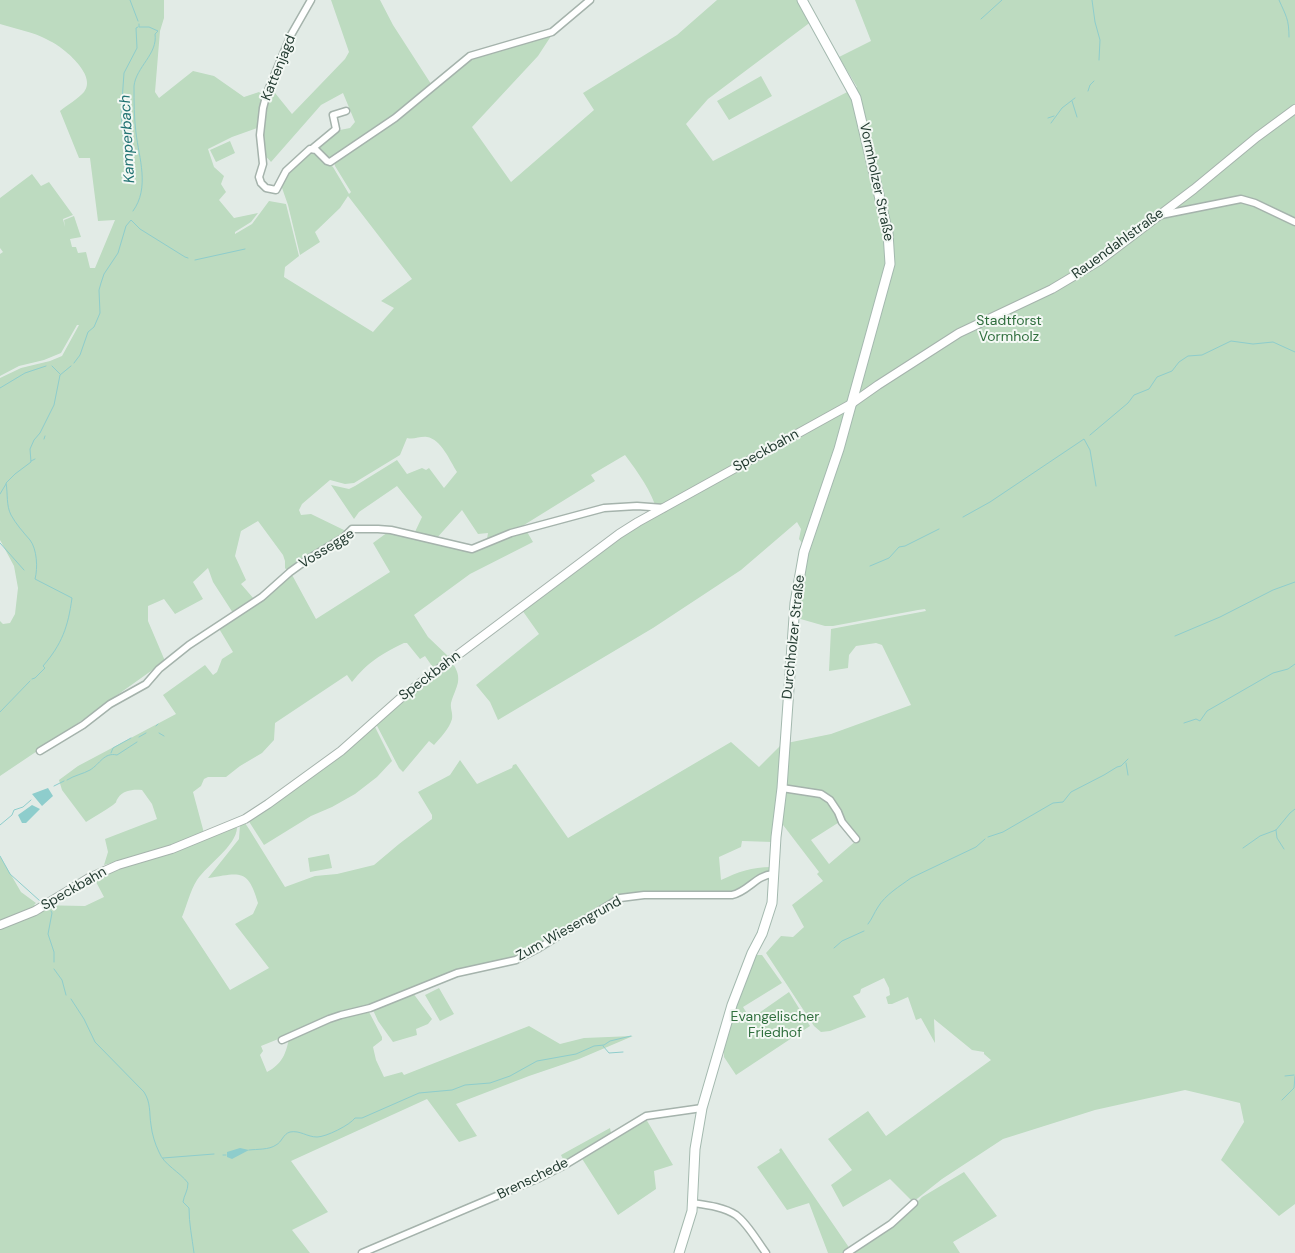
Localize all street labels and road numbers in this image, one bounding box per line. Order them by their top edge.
street label: Kattenjagd [258,33,300,103]
street label: Vormholzer Straße [855,121,897,243]
street label: Rauendahlstraße [1069,205,1167,283]
street label: Speckbahn [730,426,802,476]
street label: Vossegge [296,525,358,573]
street label: Durchholzer Straße [779,574,809,700]
street label: Speckbahn [396,648,464,704]
street label: Speckbahn [38,864,110,914]
street label: Zum Wiesengrund [514,893,624,965]
street label: Brenschede [495,1155,571,1203]

